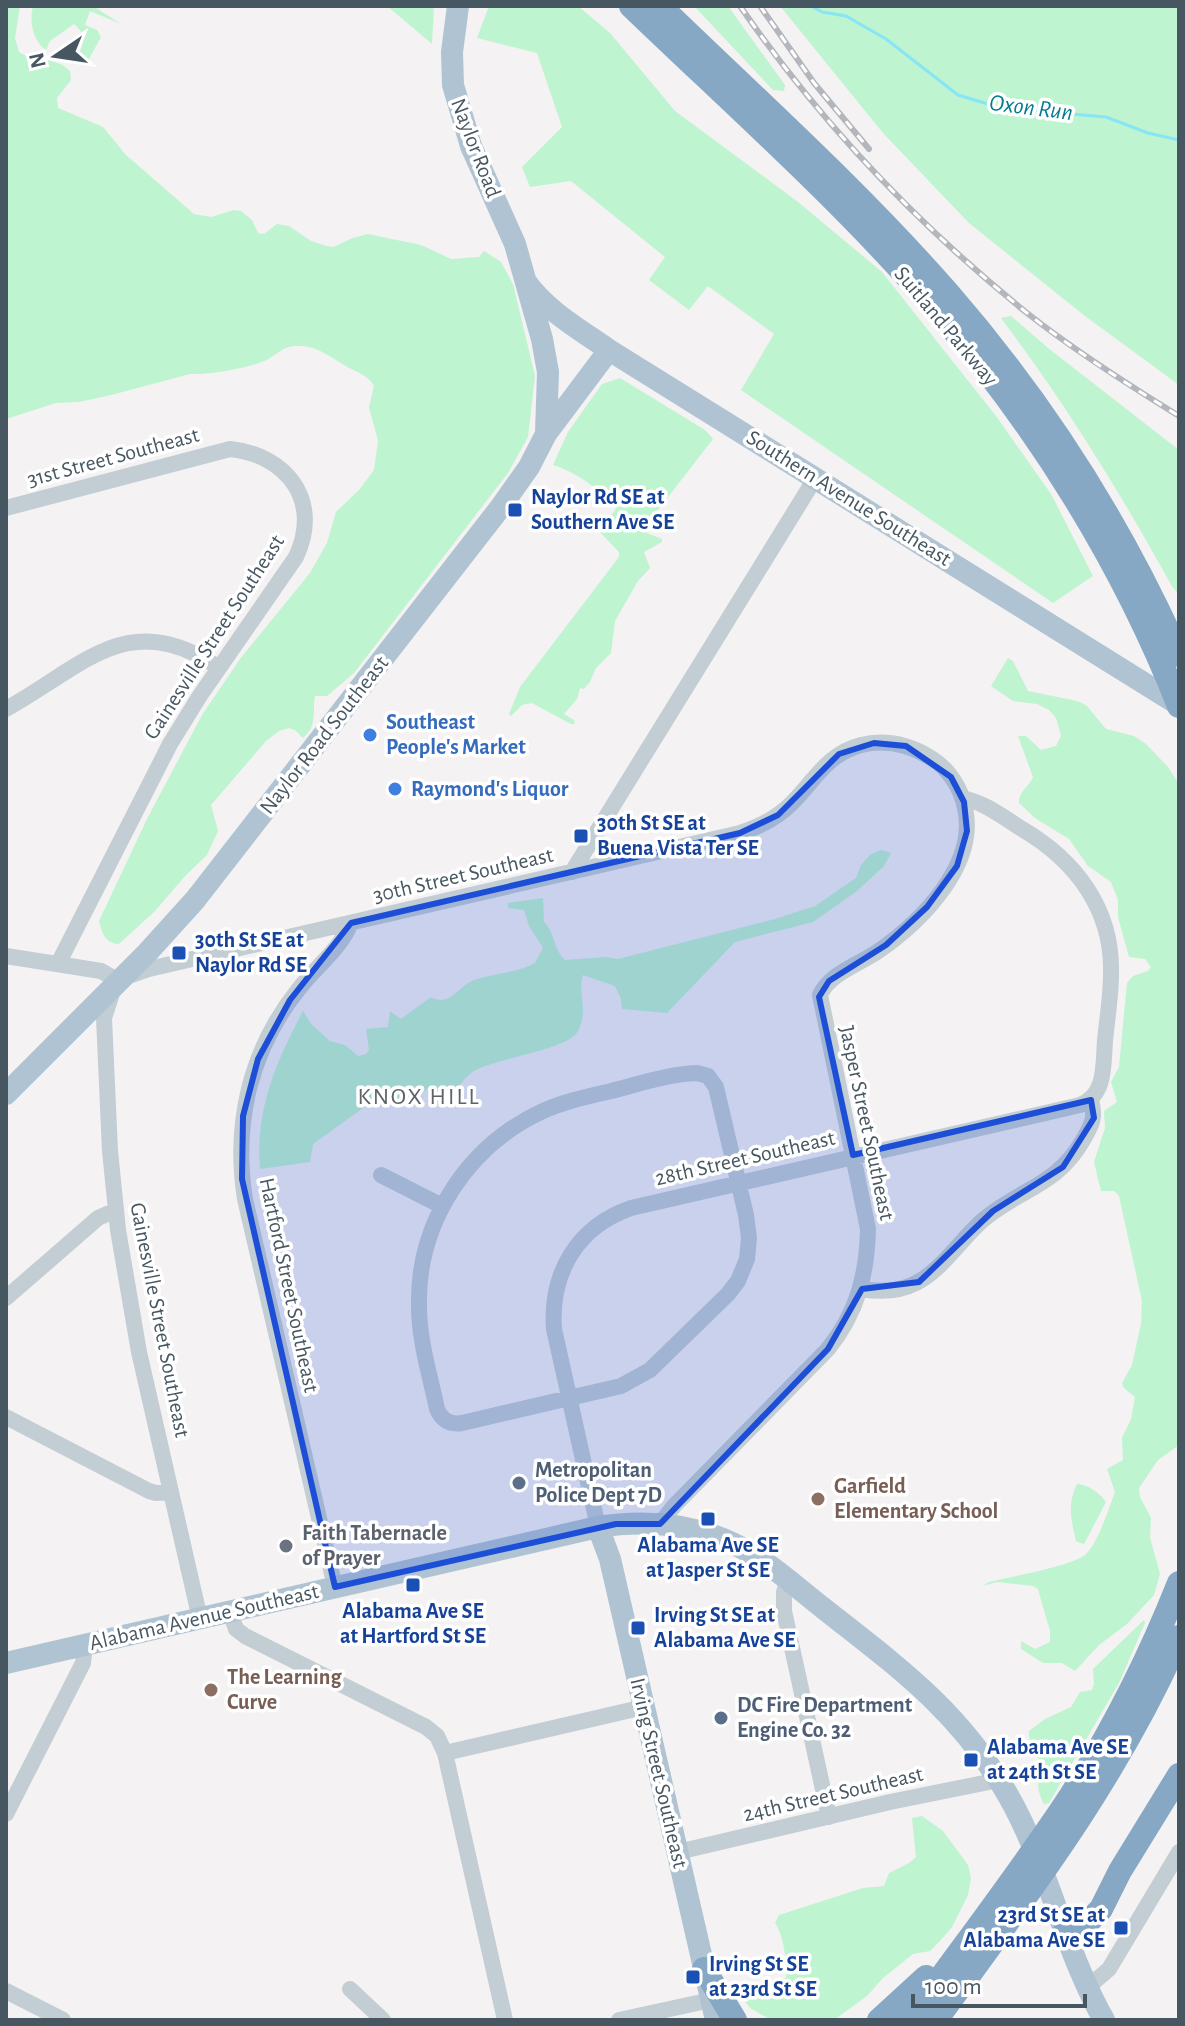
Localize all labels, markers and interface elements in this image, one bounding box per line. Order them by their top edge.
north arrow [16,16,96,96]
text: N [25,50,50,70]
water label: Oxon Run [988,91,1074,125]
street label: Naylor Road [447,95,505,201]
street label: Suitland Parkway [890,262,1002,390]
street label: 31st Street Southeast [25,424,201,490]
street label: Southern Avenue Southeast [743,426,955,570]
place label: Naylor Rd SE at Southern Ave SE [531,486,674,533]
marker: Naylor Rd SE at Southern Ave SE [506,501,524,519]
street label: Gainesville Street Southeast [140,531,288,743]
street label: Naylor Road Southeast [256,652,392,818]
place label: Southeast People's Market [386,711,526,758]
marker: Southeast People's Market [361,726,379,744]
place label: Raymond's Liquor [411,778,569,801]
marker: Raymond's Liquor [386,780,404,798]
place label: 30th St SE at Buena Vista Ter SE [597,812,759,859]
marker: 30th St SE at Buena Vista Ter SE [572,827,590,845]
street label: 30th Street Southeast [371,844,555,906]
place label: 30th St SE at Naylor Rd SE [195,929,307,977]
marker: 30th St SE at Naylor Rd SE [170,944,188,962]
street label: Jasper Street Southeast [836,1024,898,1222]
district label: KNOX HILL [358,1085,480,1109]
street label: 28th Street Southeast [653,1127,837,1189]
street label: Hartford Street Southeast [255,1176,323,1394]
street label: Gainesville Street Southeast [126,1201,194,1439]
place label: Metropolitan Police Dept 7D [535,1459,662,1506]
marker: Metropolitan Police Dept 7D [510,1474,528,1492]
place label: Garfield Elementary School [834,1475,998,1523]
marker: Garfield Elementary School [809,1490,827,1508]
marker: Alabama Ave SE at Jasper St SE [699,1510,717,1528]
place label: Faith Tabernacle of Prayer [302,1522,447,1570]
place label: Alabama Ave SE at Jasper St SE [637,1534,779,1581]
marker: Faith Tabernacle of Prayer [277,1537,295,1555]
marker: Alabama Ave SE at Hartford St SE [404,1576,422,1594]
street label: Alabama Avenue Southeast [87,1580,321,1654]
place label: Alabama Ave SE at Hartford St SE [340,1600,486,1647]
place label: Irving St SE at Alabama Ave SE [654,1604,795,1651]
marker: Irving St SE at Alabama Ave SE [629,1619,647,1637]
place label: The Learning Curve [227,1666,342,1713]
street label: Irving Street Southeast [626,1676,692,1870]
marker: The Learning Curve [202,1681,220,1699]
place label: DC Fire Department Engine Co. 32 [737,1694,913,1741]
marker: DC Fire Department Engine Co. 32 [712,1709,730,1727]
place label: Alabama Ave SE at 24th St SE [987,1736,1128,1783]
marker: Alabama Ave SE at 24th St SE [962,1751,980,1769]
street label: 24th Street Southeast [741,1763,925,1825]
place label: 23rd St SE at Alabama Ave SE [964,1904,1106,1951]
marker: 23rd St SE at Alabama Ave SE [1112,1919,1130,1937]
place label: Irving St SE at 23rd St SE [709,1953,817,2000]
scale bar [913,1958,1085,2008]
marker: Irving St SE at 23rd St SE [684,1968,702,1986]
text: 100 m [925,1975,982,1999]

